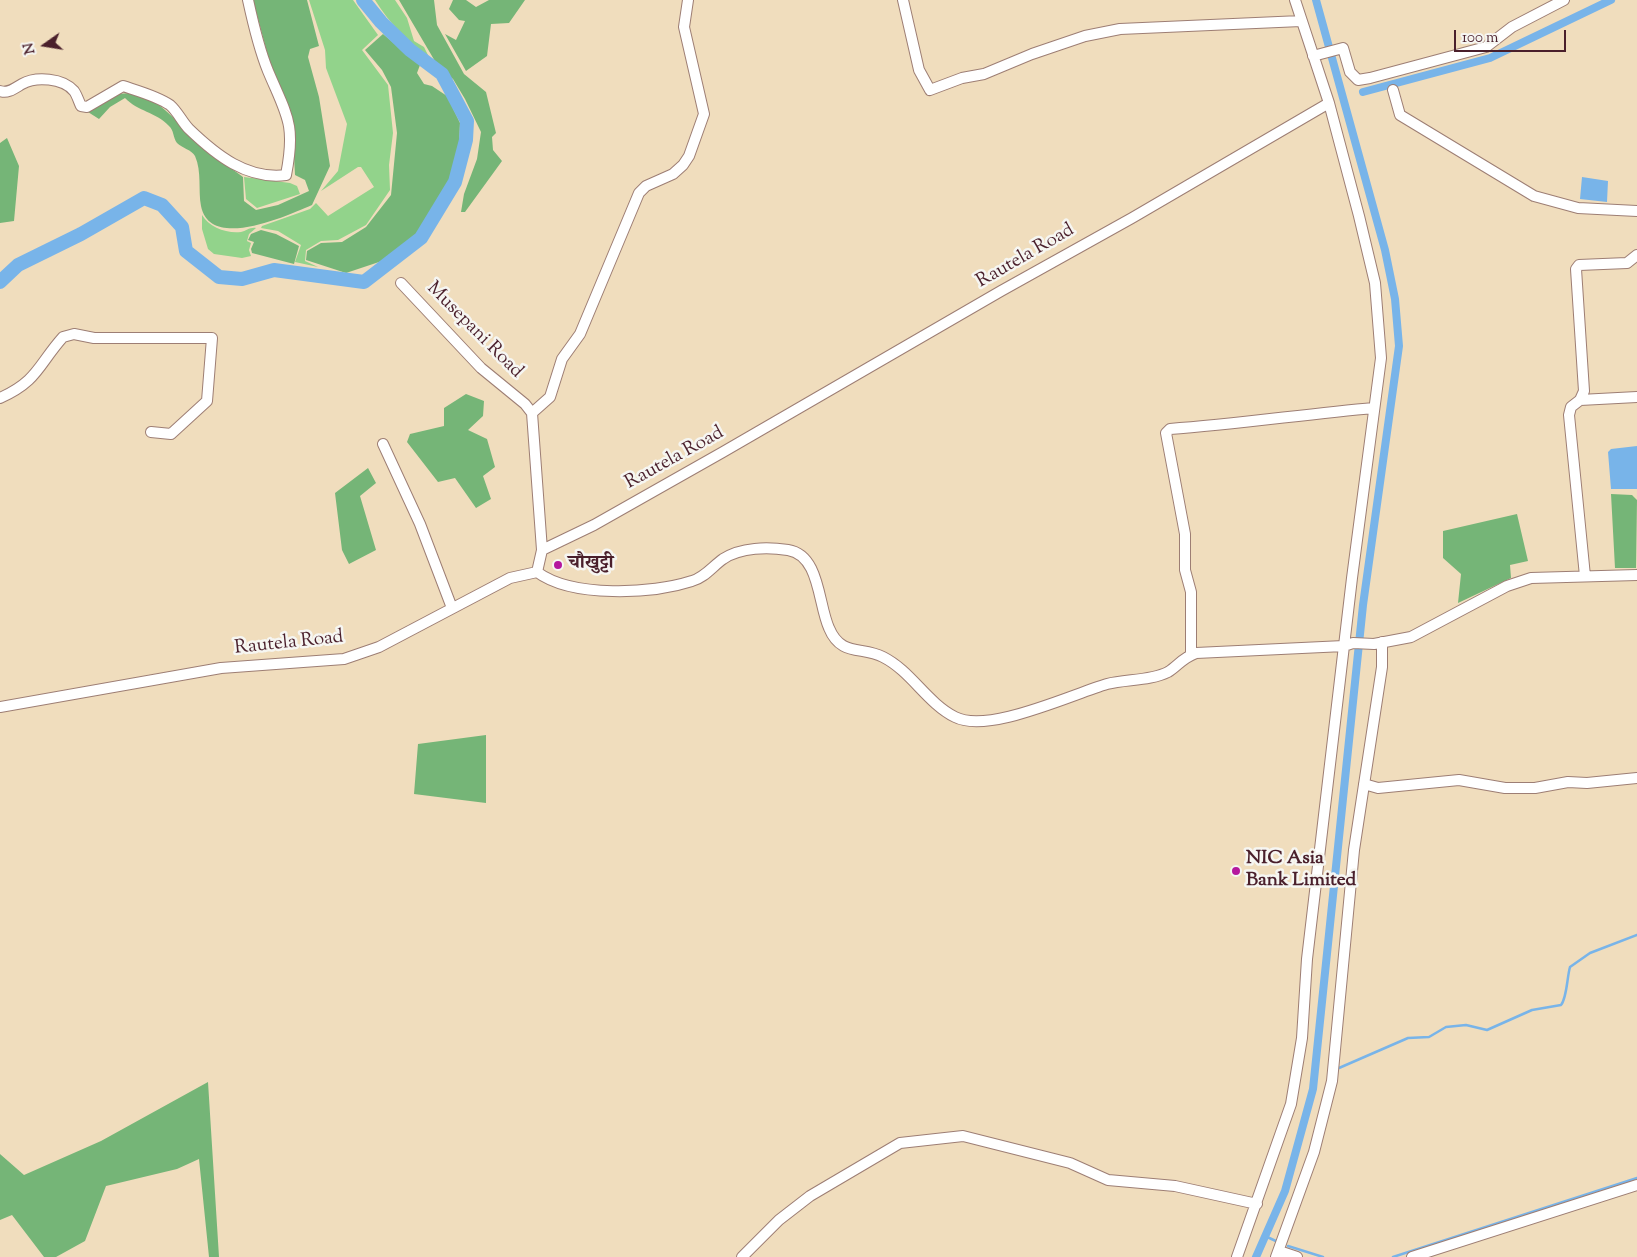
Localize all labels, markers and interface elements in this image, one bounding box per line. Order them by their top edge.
north arrow [20,20,70,70]
scale bar [1457,20,1570,52]
text: 100 m [1462,28,1498,49]
text: N [19,41,41,56]
street label: Rautela Road [973,220,1079,294]
street label: Musepani Road [421,278,527,384]
street label: Rautela Road [622,423,728,495]
place label: चौखुट्टी [568,554,614,576]
marker: चौखुट्टी [552,559,564,571]
street label: Rautela Road [234,627,344,661]
place label: NIC Asia Bank Limited [1246,849,1356,893]
marker: NIC Asia Bank Limited [1230,865,1242,877]

